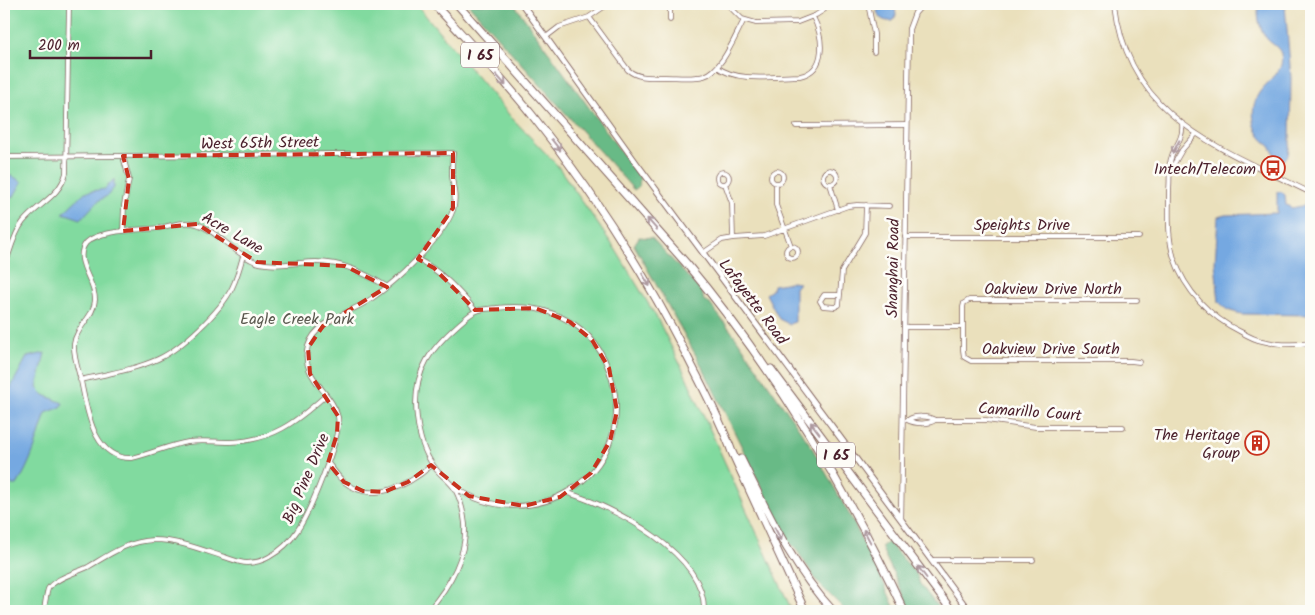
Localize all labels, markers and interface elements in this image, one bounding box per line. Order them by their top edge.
scale bar [30,28,151,60]
text: 200 m [38,34,80,58]
road number: I 65 [461,42,499,68]
one-way arrow [496,73,507,86]
street label: West 65th Street [201,130,320,157]
one-way arrow [550,138,561,151]
one-way arrow [1171,140,1181,155]
bus stop icon: Intech/Telecom [1260,155,1286,181]
place label: Intech/Telecom [1154,157,1256,182]
street label: Acre Lane [197,206,268,261]
street label: Speights Drive [974,213,1070,238]
one-way arrow [646,217,658,230]
street label: Shanghai Road [880,217,907,318]
street label: Lafayette Road [712,253,794,351]
one-way arrow [642,273,652,287]
street label: Oakview Drive North [984,277,1122,302]
park label: Eagle Creek Park [240,307,355,332]
street label: Oakview Drive South [982,337,1120,362]
street label: Camarillo Court [977,396,1083,429]
one-way arrow [810,422,821,435]
place label: The Heritage Group [1154,423,1240,466]
street label: Big Pine Drive [276,429,337,528]
building icon: The Heritage Group [1244,430,1270,456]
road number: I 65 [817,442,855,468]
one-way arrow [773,526,783,541]
one-way arrow [862,529,871,544]
one-way arrow [917,566,928,579]

